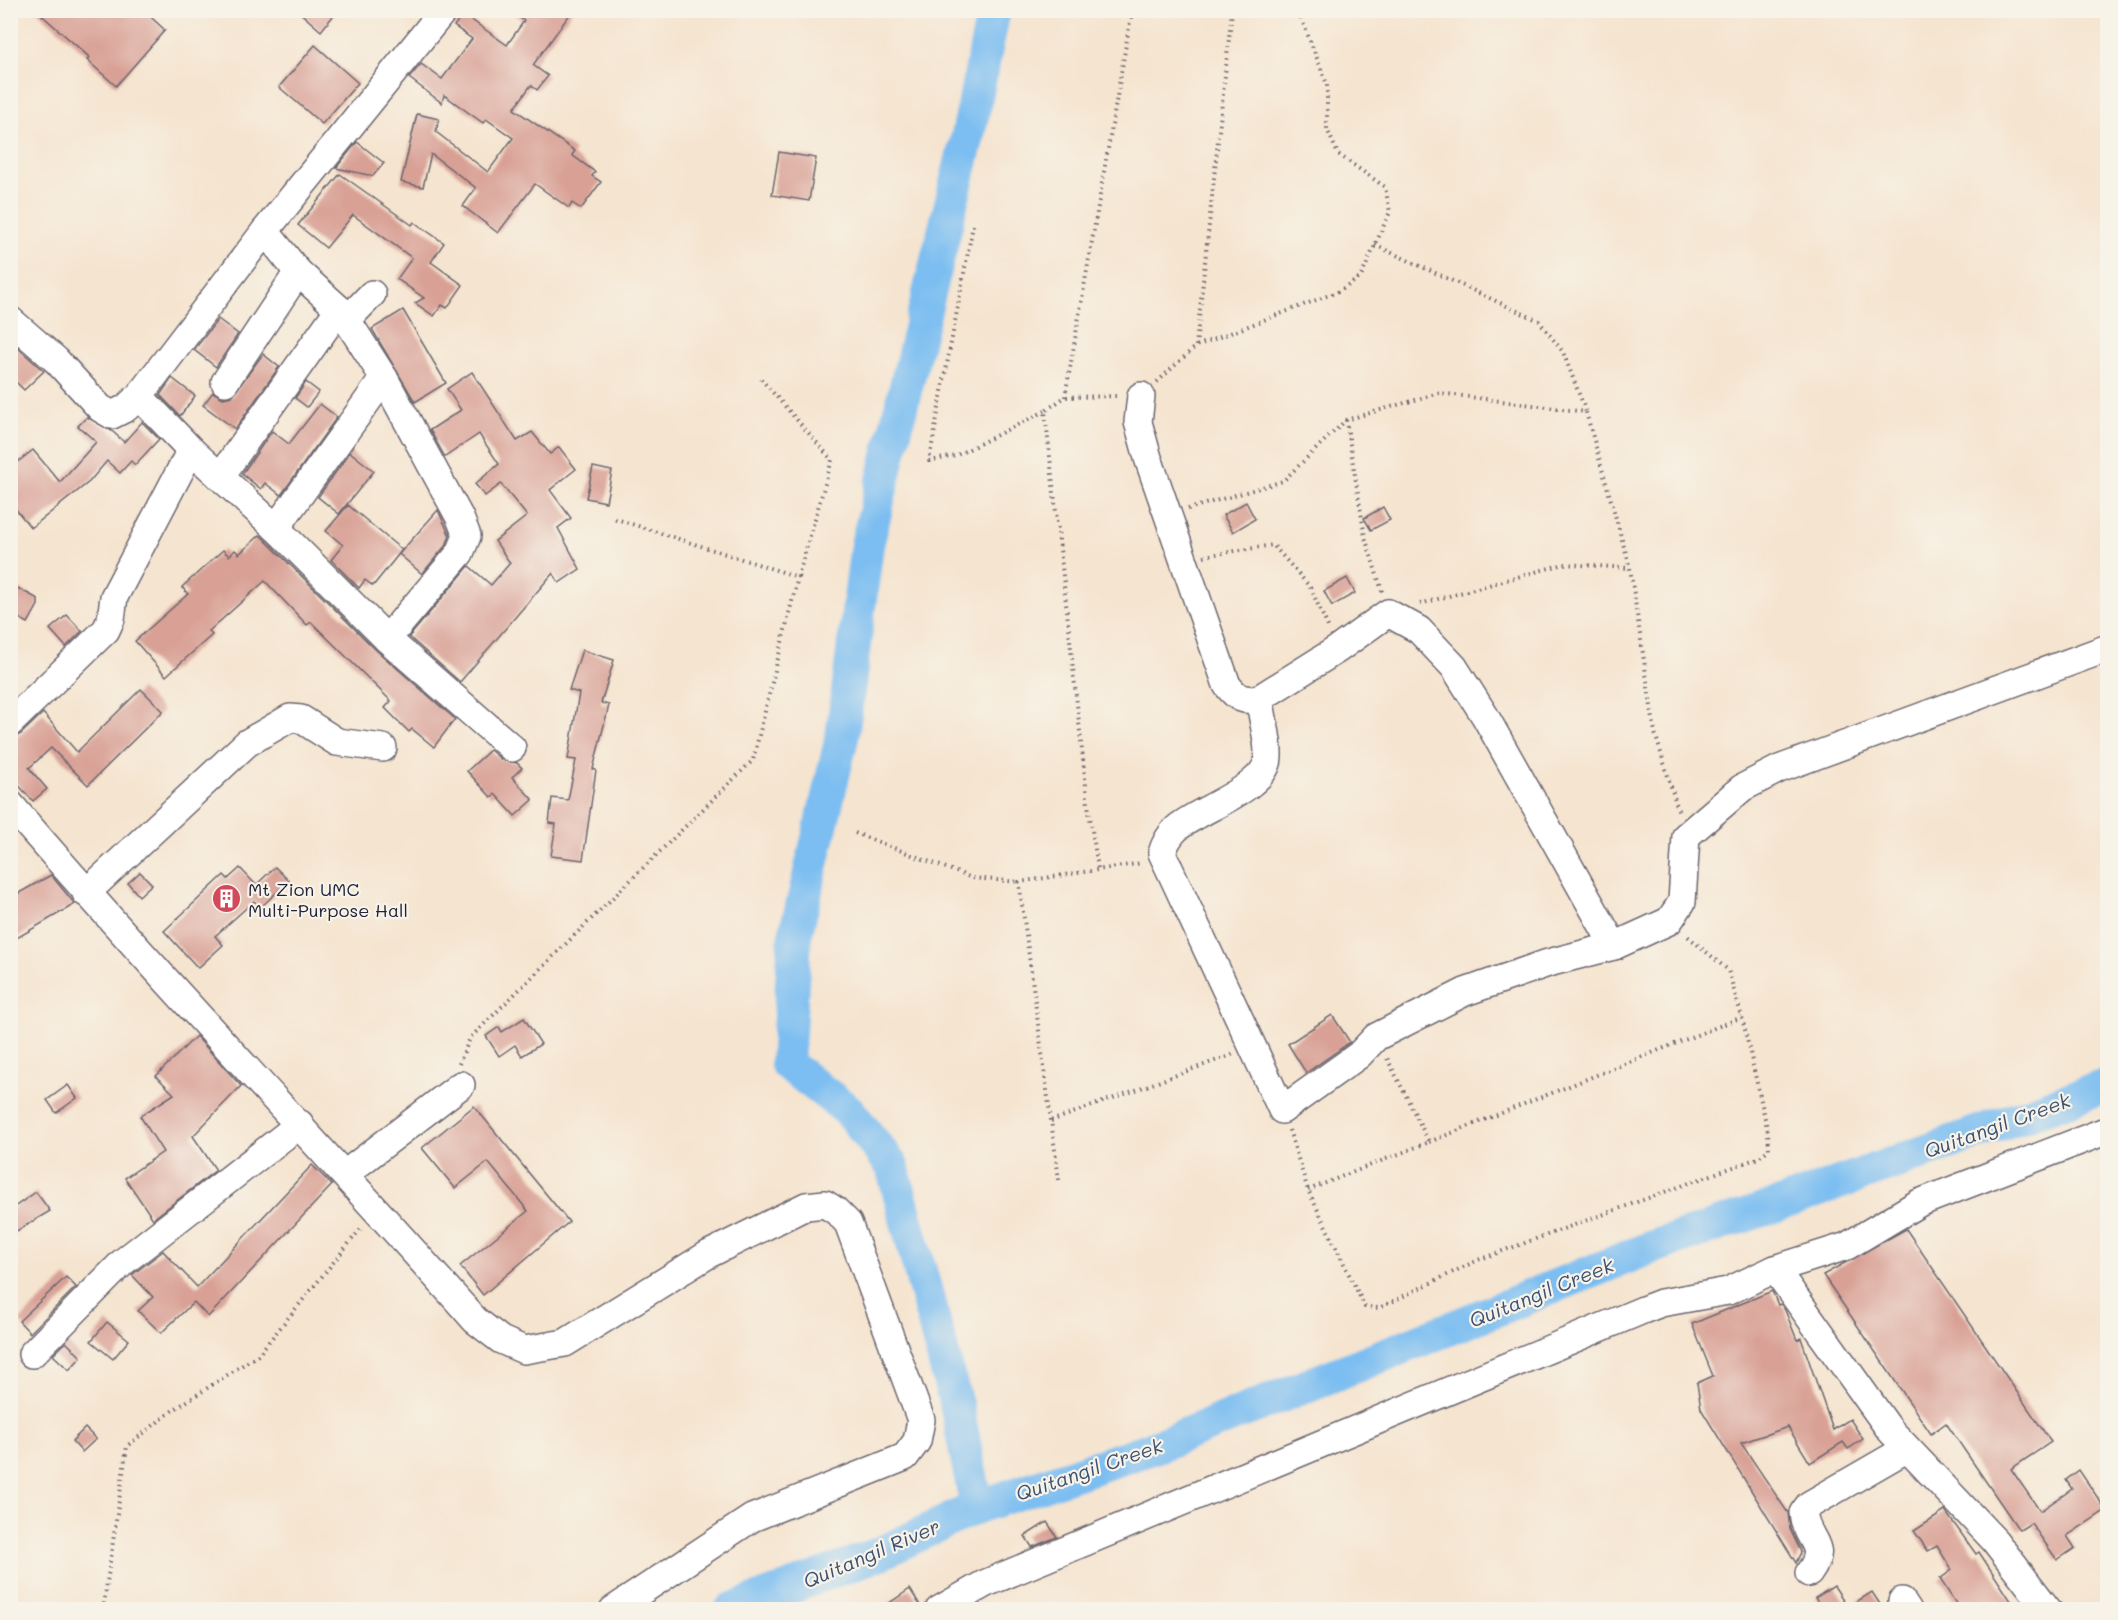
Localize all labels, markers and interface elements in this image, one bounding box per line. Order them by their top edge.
place label: Mt Zion UMC Multi-Purpose Hall [248,877,408,922]
building icon: Mt Zion UMC Multi-Purpose Hall [211,883,243,915]
water label: Quitangil Creek [1920,1086,2074,1164]
water label: Quitangil Creek [1465,1251,1618,1333]
water label: Quitangil Creek [1012,1432,1166,1506]
water label: Quitangil River [799,1512,943,1594]

